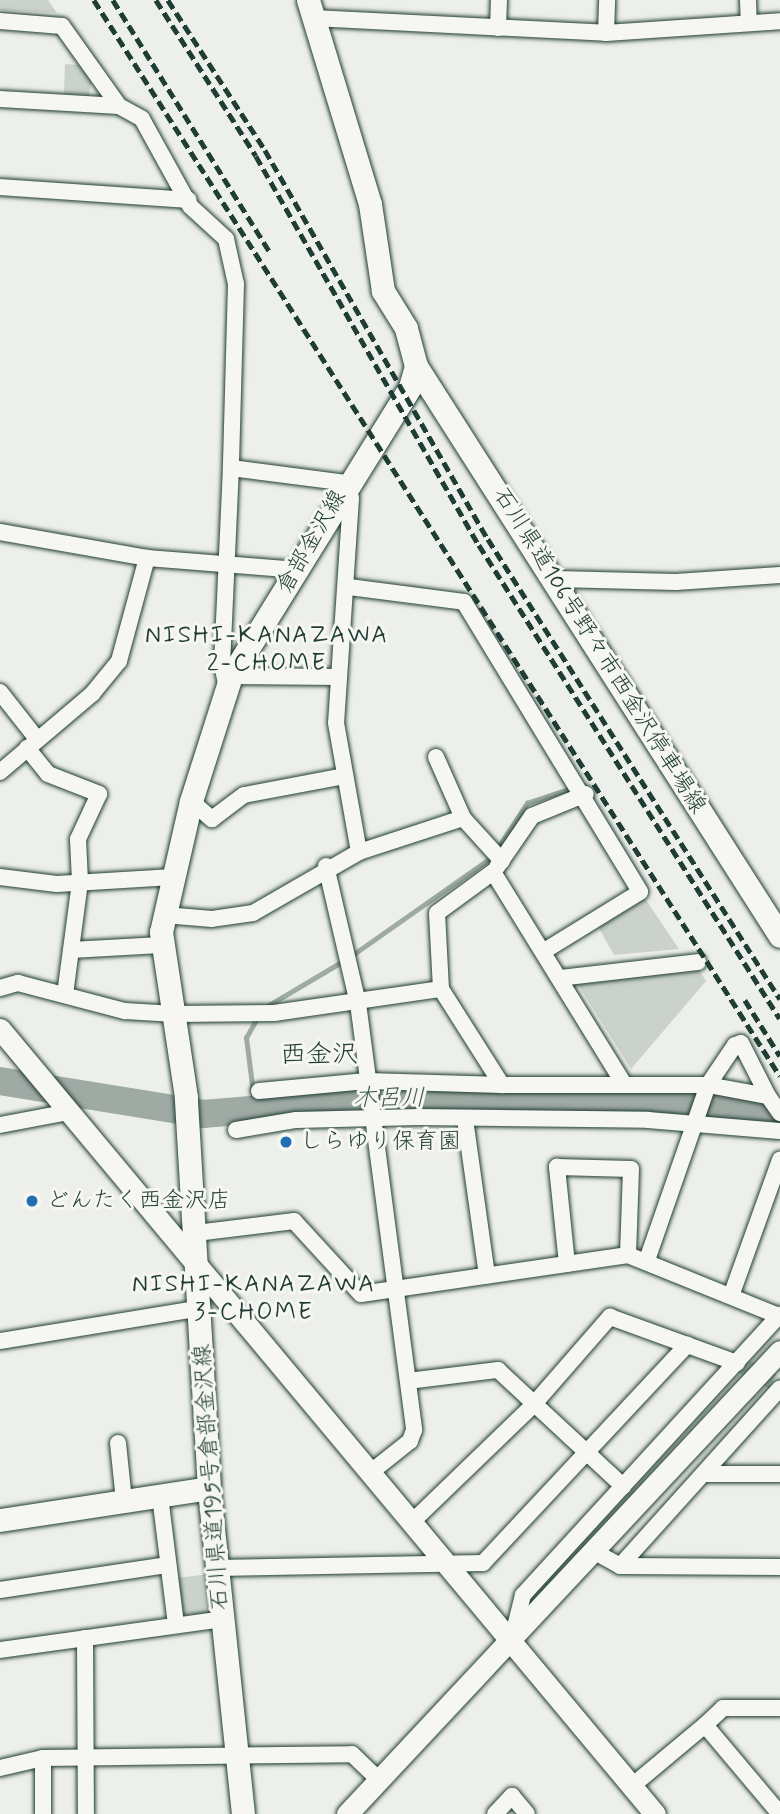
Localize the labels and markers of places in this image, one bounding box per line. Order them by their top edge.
place label: しらゆり保育園 [300,1128,461,1156]
marker: しらゆり保育園 [278,1134,294,1150]
place label: どんたく西金沢店 [46,1187,230,1215]
marker: どんたく西金沢店 [24,1193,40,1209]

